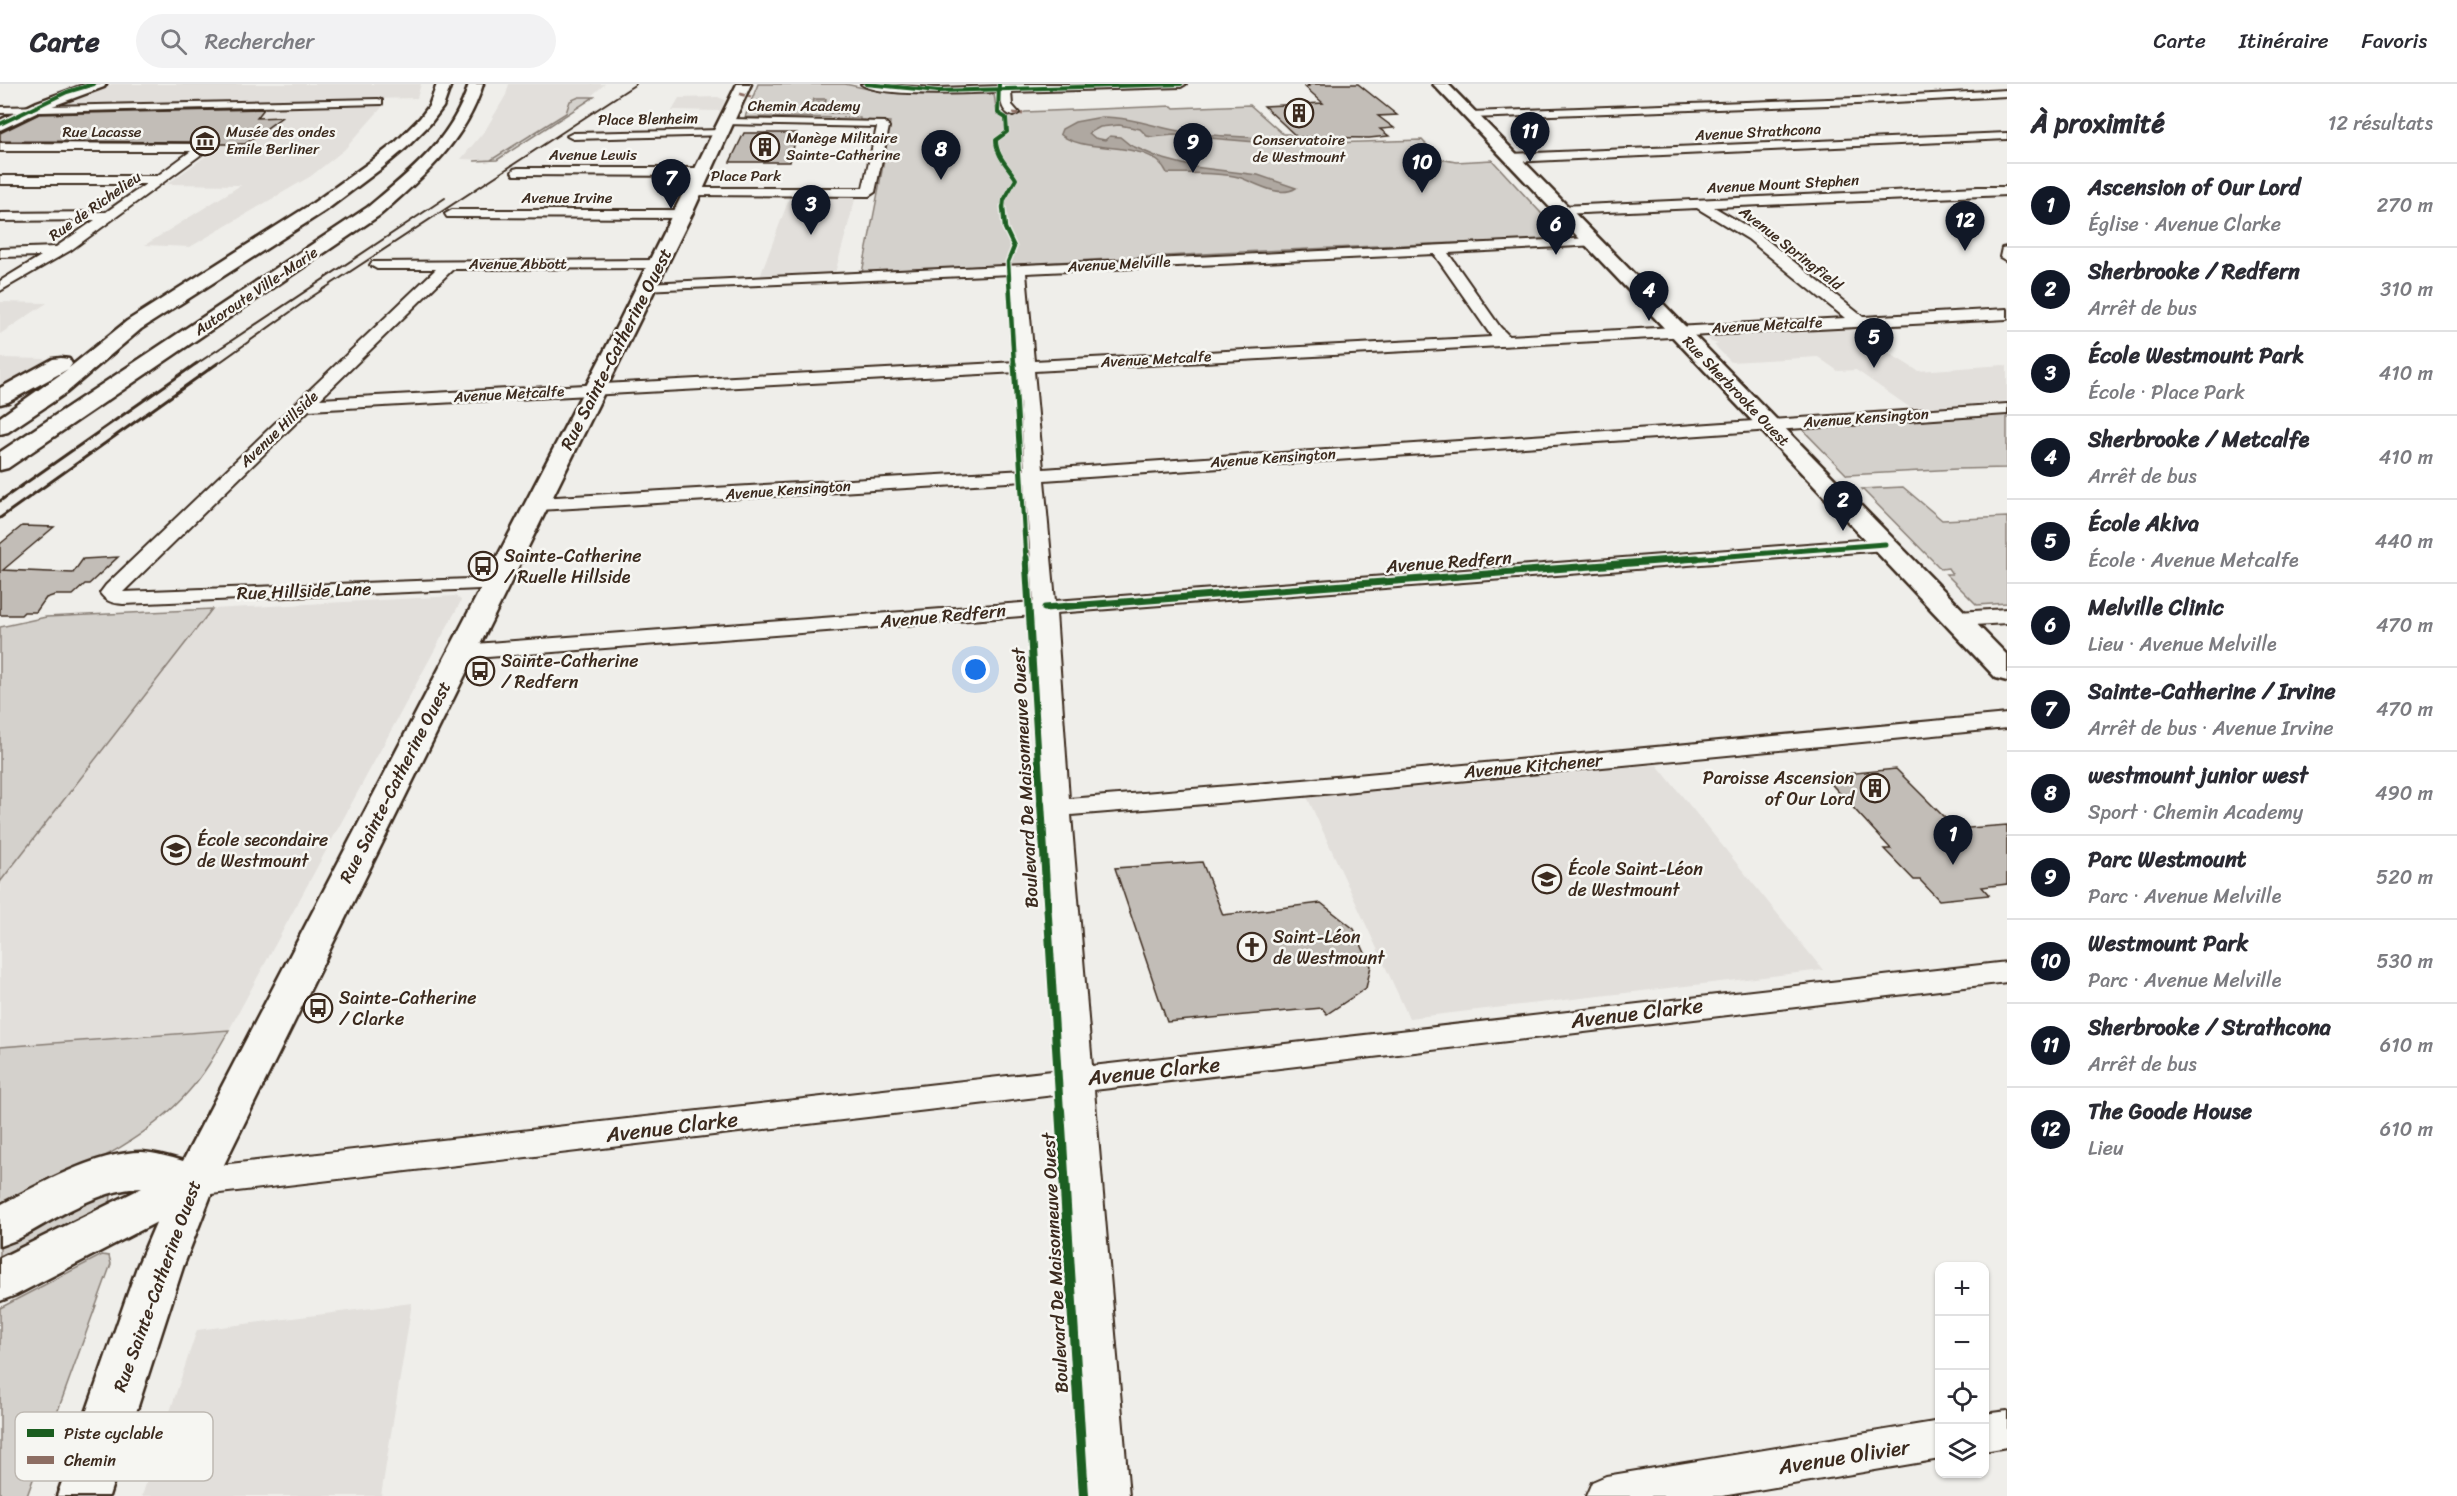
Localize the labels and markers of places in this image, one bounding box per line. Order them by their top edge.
building icon: Conservatoire de Westmount [1283,97,1315,129]
pin: 11 [1510,112,1550,162]
place label: Musée des ondes Emile Berliner [226,119,336,162]
pin: 9 [1174,124,1212,173]
museum icon: Musée des ondes Emile Berliner [189,125,221,157]
place label: Manège Militaire Sainte-Catherine [786,125,901,168]
place label: Conservatoire de Westmount [1253,127,1346,170]
pin: 8 [922,130,960,180]
building icon: Manège Militaire Sainte-Catherine [749,131,781,163]
pin: 10 [1402,144,1442,193]
pin: 7 [652,160,690,209]
pin: 3 [792,186,830,235]
pin: 12 [1946,202,1984,251]
pin: 6 [1536,206,1576,255]
pin: 4 [1630,272,1668,321]
pin: 5 [1854,318,1894,368]
pin: 2 [1824,482,1862,531]
place label: Sainte-Catherine / Ruelle Hillside [504,540,641,593]
bus stop icon: Sainte-Catherine / Ruelle Hillside [467,550,499,582]
place label: Sainte-Catherine / Redfern [501,645,638,698]
bus stop icon: Sainte-Catherine / Redfern [464,655,496,687]
place label: Paroisse Ascension of Our Lord [1703,762,1856,815]
building icon: Paroisse Ascension of Our Lord [1859,772,1891,804]
pin: 1 [1934,816,1972,865]
place label: École secondaire de Westmount [197,824,328,877]
school or university icon: École secondaire de Westmount [160,834,192,866]
place label: École Saint-Léon de Westmount [1568,853,1703,906]
school or university icon: École Saint-Léon de Westmount [1531,863,1563,895]
place label: Saint-Léon de Westmount [1273,921,1385,974]
church icon: Saint-Léon de Westmount [1236,931,1268,963]
place label: Sainte-Catherine / Clarke [339,982,476,1035]
bus stop icon: Sainte-Catherine / Clarke [302,992,334,1024]

